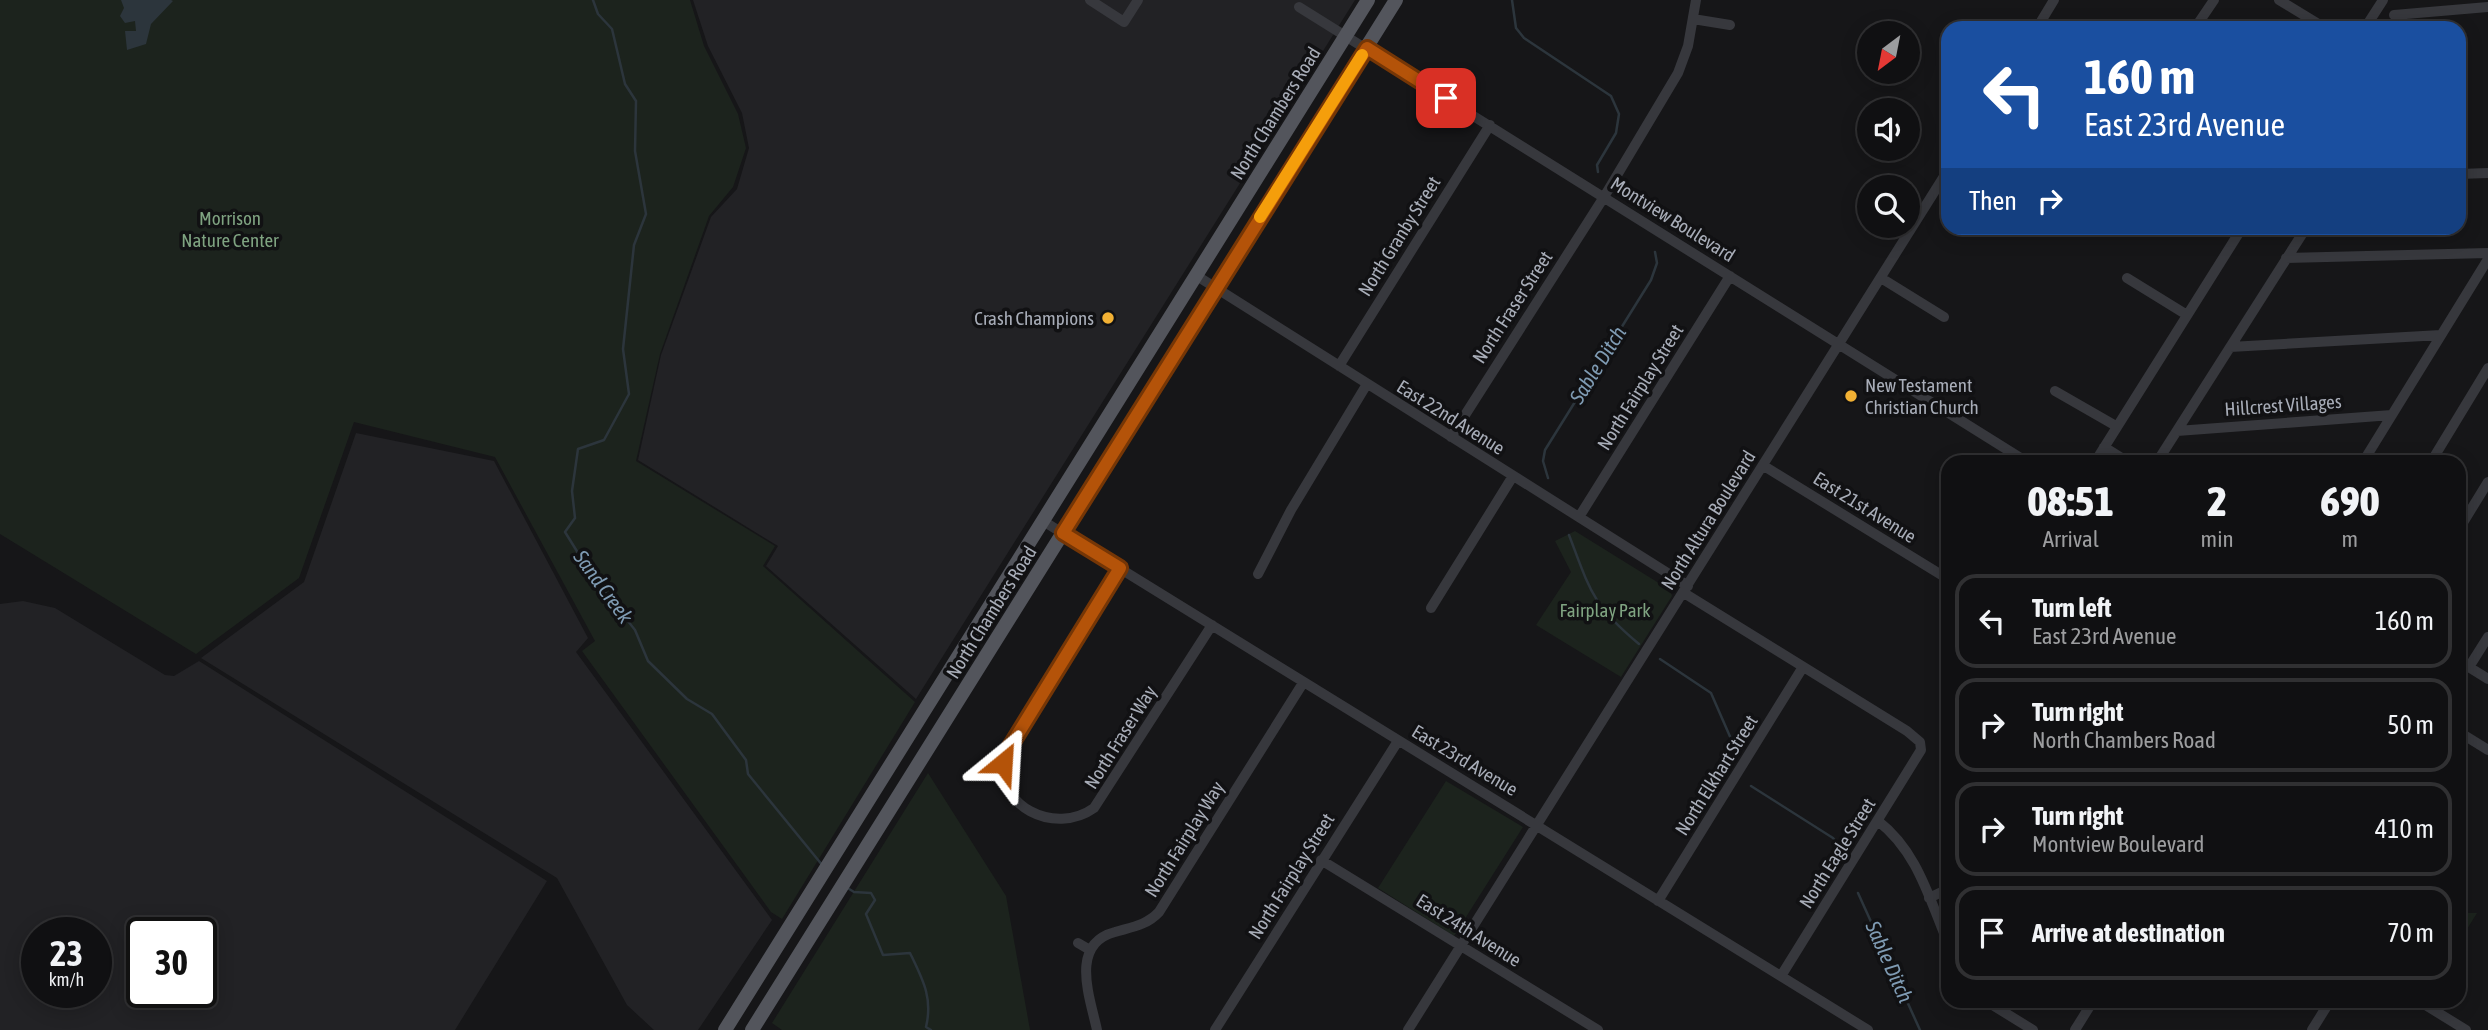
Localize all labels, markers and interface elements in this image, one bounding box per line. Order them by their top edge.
north arrow [1857,21,1920,84]
map controls [1857,21,1920,238]
street label: North Chambers Road [1225,43,1325,183]
text: 160 m [2084,48,2195,104]
icon: left [1969,49,2060,140]
pin [1416,68,1476,128]
icon: arrive [1427,79,1465,117]
button: sound [1857,98,1920,161]
text: East 23rd Avenue [2084,106,2285,143]
street label: North Granby Street [1353,172,1445,300]
street label: Montview Boulevard [1607,172,1739,266]
button: search [1857,175,1920,238]
icon: right [2031,182,2069,220]
text: Then [1969,186,2017,216]
park label: Morrison Nature Center [181,207,279,251]
street label: North Fraser Street [1468,247,1556,367]
place label: Crash Champions [974,307,1094,329]
marker: Crash Champions [1100,310,1116,326]
street label: North Fairplay Street [1593,320,1687,454]
water label: Sable Ditch [1564,321,1630,408]
place label: New Testament Christian Church [1865,374,1979,418]
street label: East 22nd Avenue [1393,375,1509,459]
marker: New Testament Christian Church [1843,388,1859,404]
street label: Hillcrest Villages [2224,390,2342,420]
street label: North Altura Boulevard [1656,446,1760,594]
street label: East 21st Avenue [1810,467,1920,547]
text: 08:51 [2028,477,2114,525]
text: 2 [2207,477,2227,525]
text: 690 [2320,477,2379,525]
text: Arrival [2043,526,2099,552]
text: min [2201,526,2234,552]
text: m [2342,526,2358,552]
street label: North Chambers Road [941,542,1041,682]
water label: Sand Creek [569,544,639,628]
text: Turn left [2032,593,2112,623]
park label: Fairplay Park [1559,599,1651,621]
icon: left [1973,602,2011,640]
text: 160 m [2375,606,2434,636]
text: East 23rd Avenue [2032,623,2177,649]
street label: North Fraser Way [1080,681,1161,793]
text: Turn right [2032,697,2123,727]
icon: right [1973,706,2011,744]
text: 50 m [2387,710,2434,740]
street label: North Elkhart Street [1670,711,1762,839]
street label: East 23rd Avenue [1408,720,1522,800]
position arrow [966,726,1040,800]
text: North Chambers Road [2032,727,2216,753]
street label: North Fairplay Way [1140,777,1228,901]
street label: North Eagle Street [1794,794,1880,912]
text: Turn right [2032,801,2123,831]
street label: North Fairplay Street [1244,809,1338,943]
icon: right [1973,810,2011,848]
text: 410 m [2375,814,2434,844]
text: Montview Boulevard [2032,831,2204,857]
street label: East 24th Avenue [1413,889,1525,971]
icon: arrive [1973,914,2011,952]
water label: Sable Ditch [1861,916,1918,1006]
speed limit sign: 30 [126,917,217,1008]
text: Arrive at destination [2032,918,2225,948]
text: 70 m [2387,918,2434,948]
text: 23 [50,933,83,973]
text: km/h [49,969,84,990]

